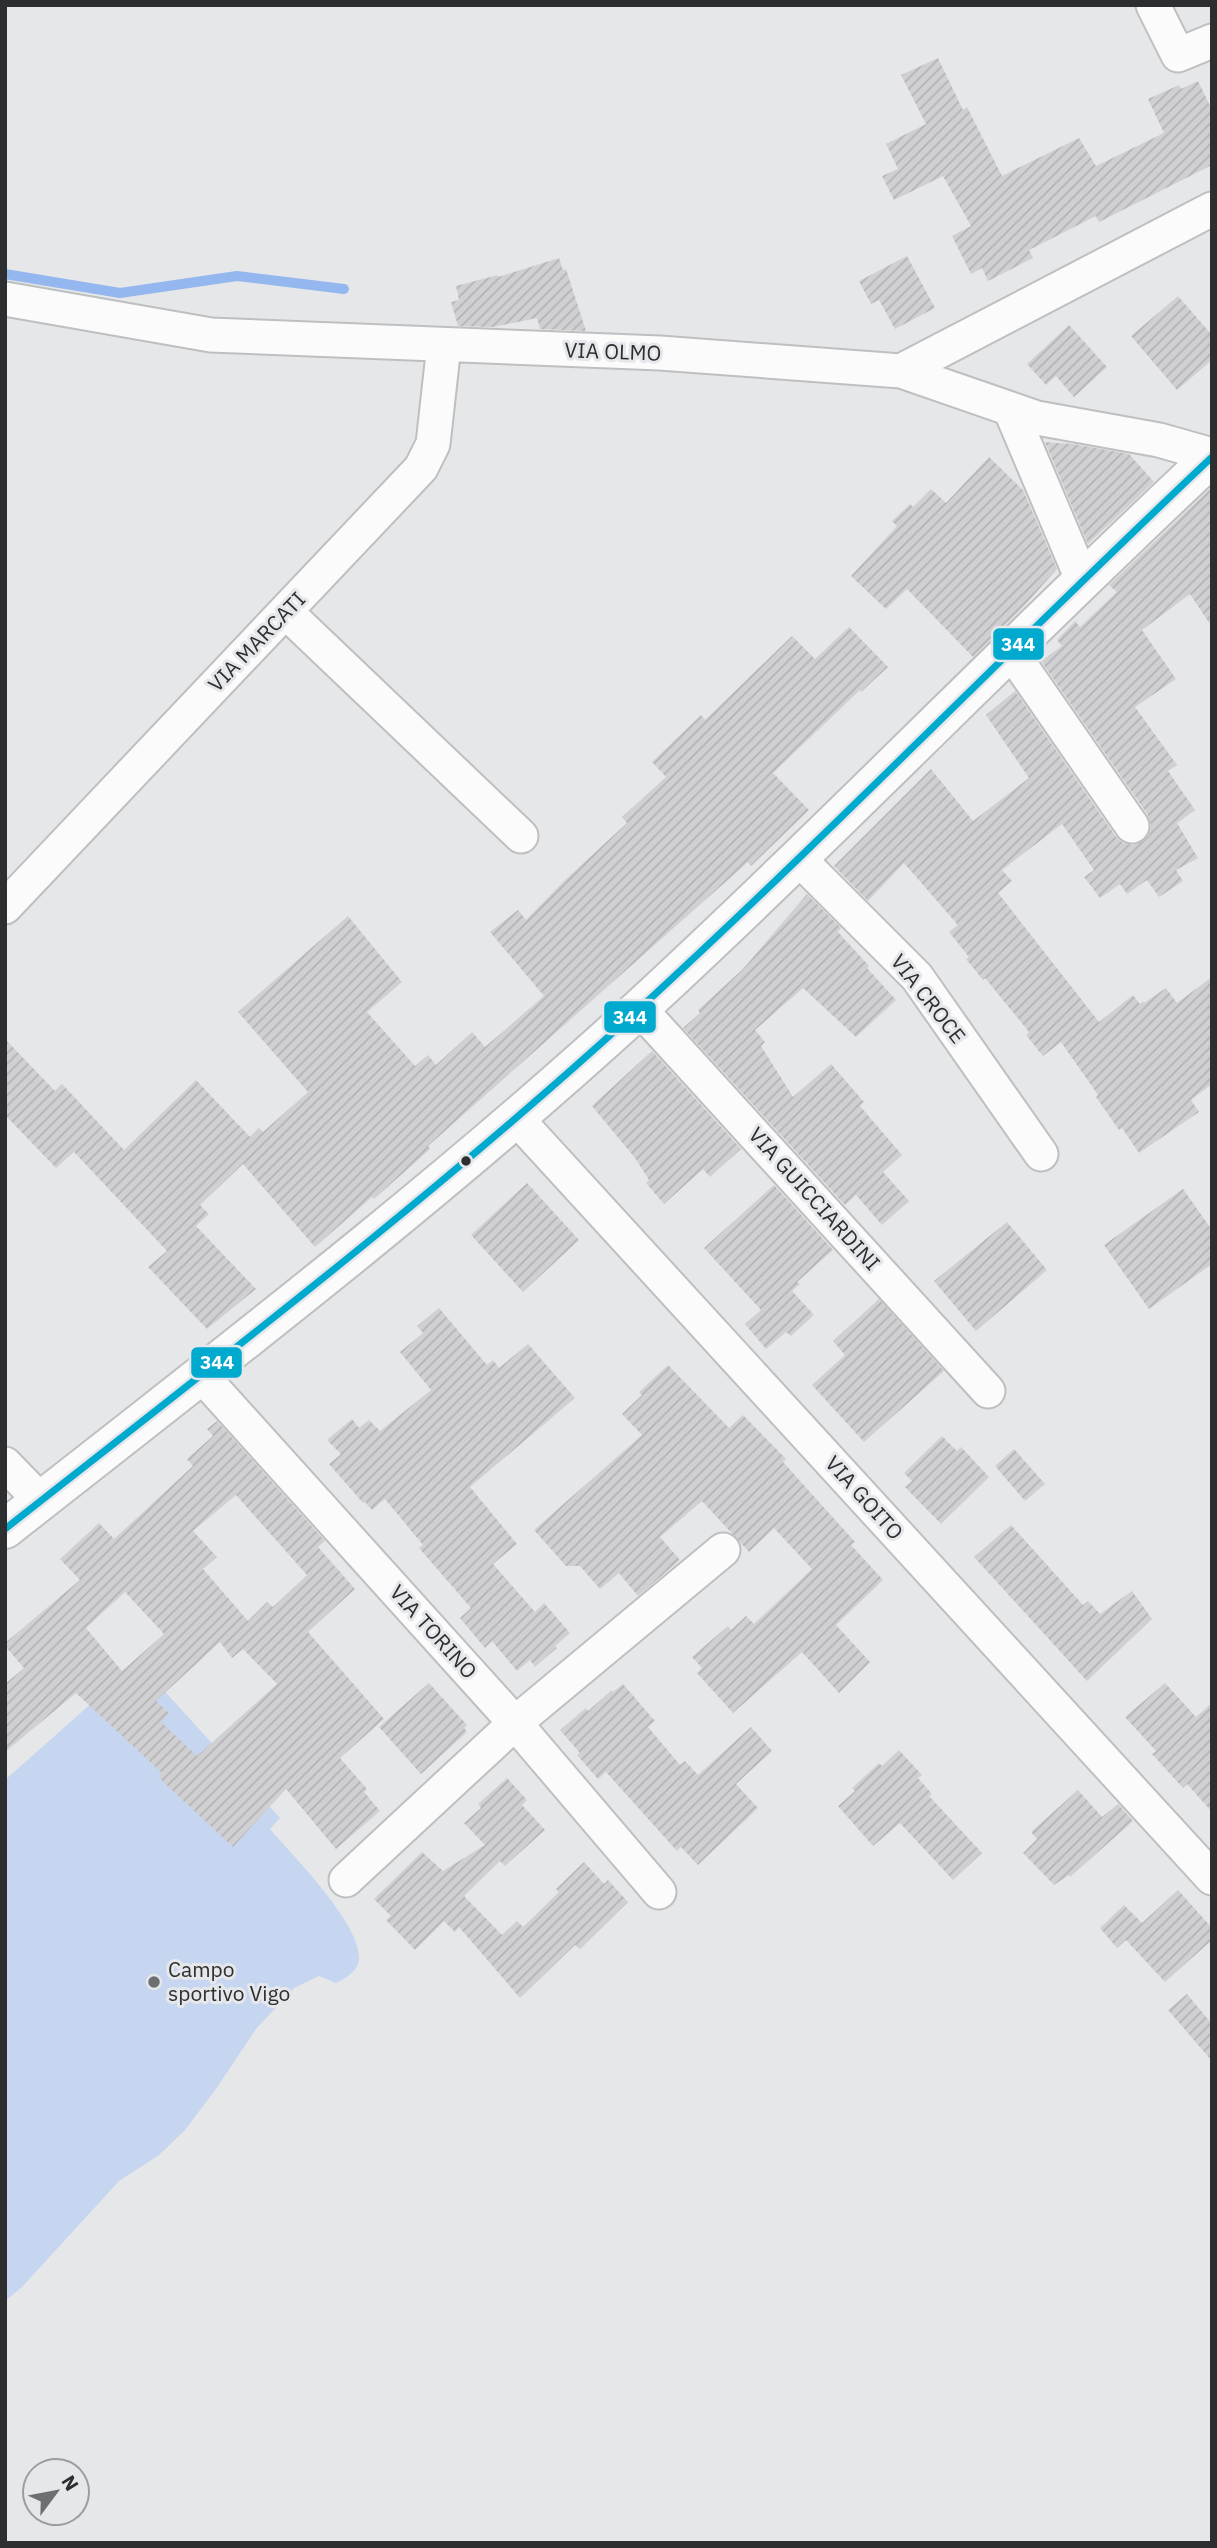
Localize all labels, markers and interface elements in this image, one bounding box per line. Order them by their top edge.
street label: VIA OLMO [564,335,662,367]
street label: VIA MARCATI [201,585,311,697]
line badge: 344 [992,627,1045,661]
text: 344 [1001,632,1035,656]
street label: VIA CROCE [885,948,972,1049]
line badge: 344 [603,1000,657,1034]
text: 344 [613,1005,647,1029]
street label: VIA GUICCIARDINI [743,1121,887,1276]
unlabelled marker [459,1154,473,1168]
line badge: 344 [190,1346,243,1379]
text: 344 [200,1350,234,1374]
street label: VIA GOITO [820,1449,910,1545]
street label: VIA TORINO [384,1578,484,1684]
place label: Campo sportivo Vigo [168,1955,290,2007]
marker: Campo sportivo Vigo [146,1974,162,1990]
north arrow [21,2457,91,2527]
text: N [57,2471,84,2495]

